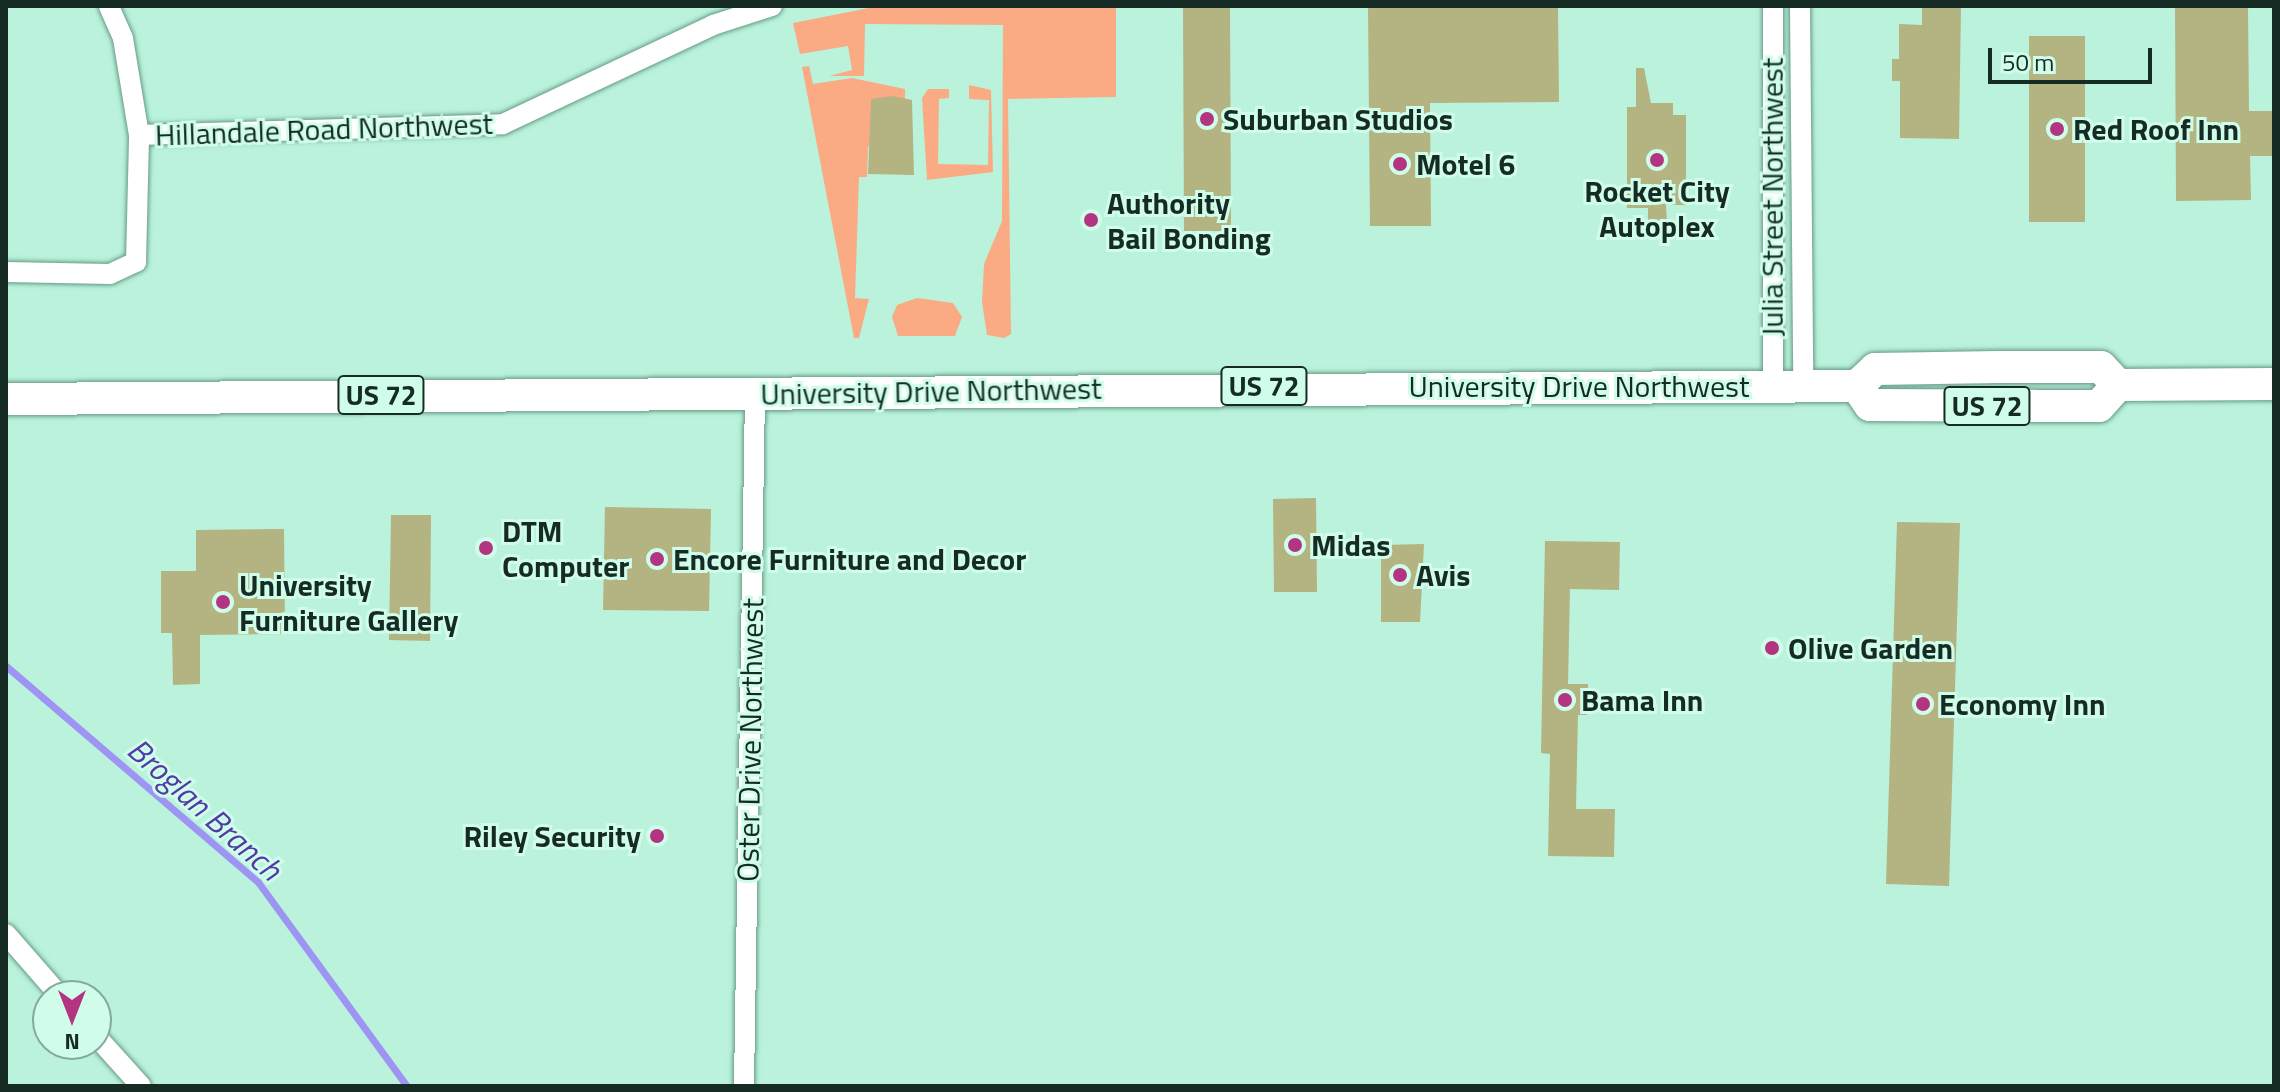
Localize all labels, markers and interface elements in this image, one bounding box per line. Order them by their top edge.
scale bar [1992,32,2156,82]
text: 50 m [2002,44,2054,80]
street label: Julia Street Northwest [1754,58,1790,336]
place label: Suburban Studios [1223,101,1453,137]
street label: Hillandale Road Northwest [154,105,494,153]
marker: Suburban Studios [1198,110,1216,128]
place label: Red Roof Inn [2073,111,2239,147]
marker: Red Roof Inn [2048,120,2066,138]
place label: Motel 6 [1416,146,1515,182]
marker: Rocket City Autoplex [1648,151,1666,169]
marker: Motel 6 [1391,155,1409,173]
place label: Rocket City Autoplex [1584,173,1730,244]
place label: Authority Bail Bonding [1107,185,1271,256]
marker: Authority Bail Bonding [1082,211,1100,229]
road number: US 72 [1220,362,1308,410]
street label: University Drive Northwest [1408,368,1750,404]
street label: University Drive Northwest [760,370,1102,412]
road number: US 72 [337,371,425,419]
road number: US 72 [1943,382,2031,430]
place label: DTM Computer [502,513,629,584]
place label: Midas [1311,527,1390,563]
marker: Midas [1286,536,1304,554]
marker: DTM Computer [477,539,495,557]
place label: Encore Furniture and Decor [673,541,1026,577]
marker: Encore Furniture and Decor [648,550,666,568]
place label: Avis [1416,557,1470,593]
marker: Avis [1391,566,1409,584]
place label: University Furniture Gallery [239,567,459,638]
marker: University Furniture Gallery [214,593,232,611]
street label: Oster Drive Northwest [730,598,770,882]
place label: Olive Garden [1788,630,1953,666]
marker: Olive Garden [1763,639,1781,657]
place label: Bama Inn [1581,682,1703,718]
place label: Economy Inn [1939,686,2106,722]
marker: Bama Inn [1556,691,1574,709]
marker: Economy Inn [1914,695,1932,713]
water label: Broglan Branch [120,730,290,888]
place label: Riley Security [463,818,641,854]
marker: Riley Security [648,827,666,845]
north arrow [32,980,112,1060]
text: N [64,1025,80,1059]

